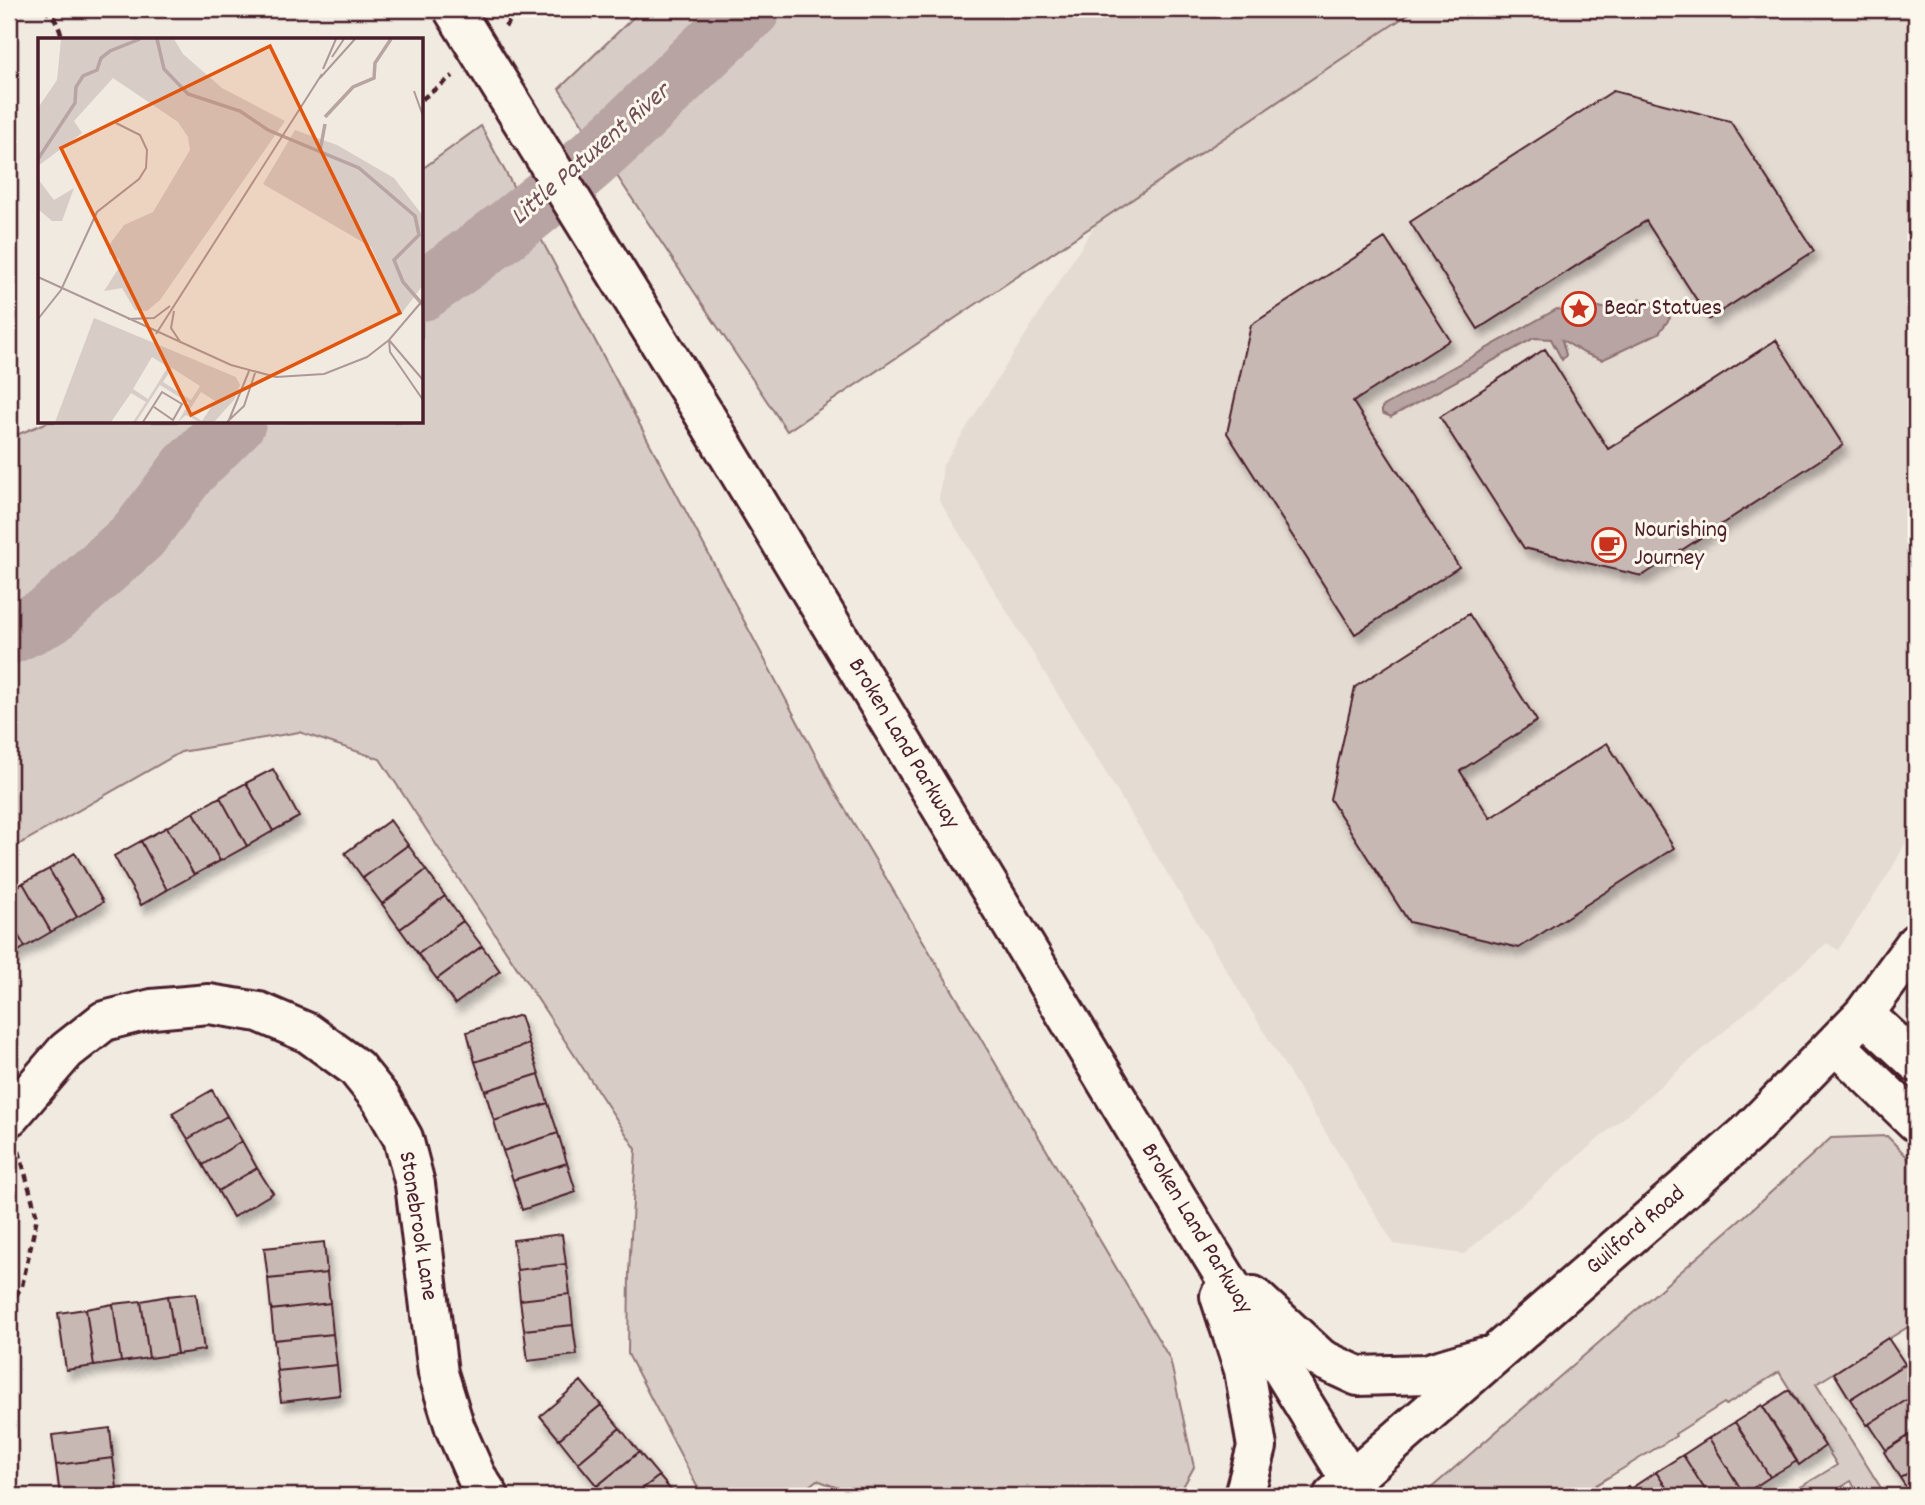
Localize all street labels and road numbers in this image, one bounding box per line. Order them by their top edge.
street label: Broken Land Parkway [838,652,968,837]
street label: Broken Land Parkway [1131,1137,1261,1322]
street label: Stonebrook Lane [388,1149,446,1303]
street label: Guilford Road [1579,1178,1693,1284]

